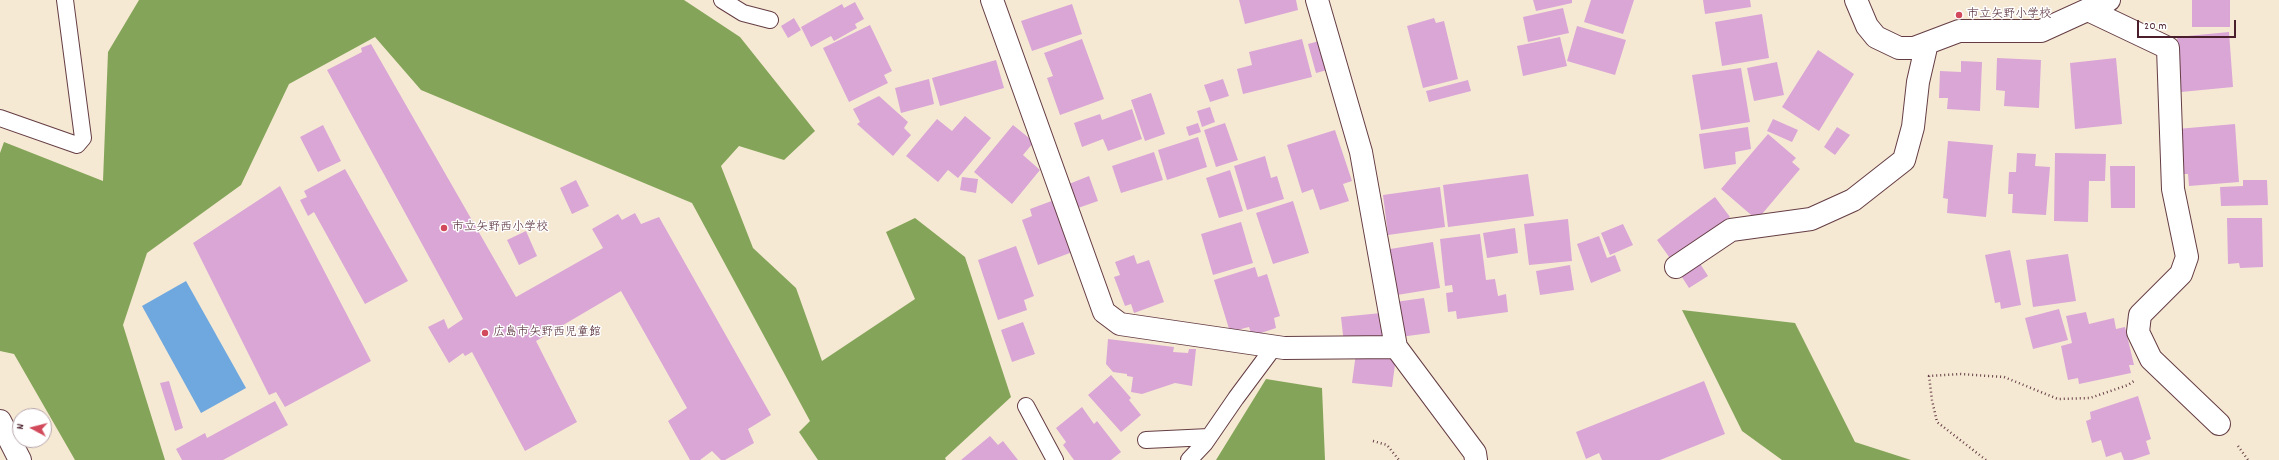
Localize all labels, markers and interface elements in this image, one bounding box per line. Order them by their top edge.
place label: 市立矢野小学校 [1967,8,2051,22]
marker: 市立矢野小学校 [1954,10,1964,20]
scale bar [2139,12,2238,38]
text: 20 m [2144,18,2167,35]
place label: 市立矢野西小学校 [452,221,548,235]
marker: 市立矢野西小学校 [439,223,449,233]
place label: 広島市矢野西児童館 [493,326,601,340]
marker: 広島市矢野西児童館 [480,328,490,338]
north arrow [12,408,52,448]
text: N [13,423,29,430]

